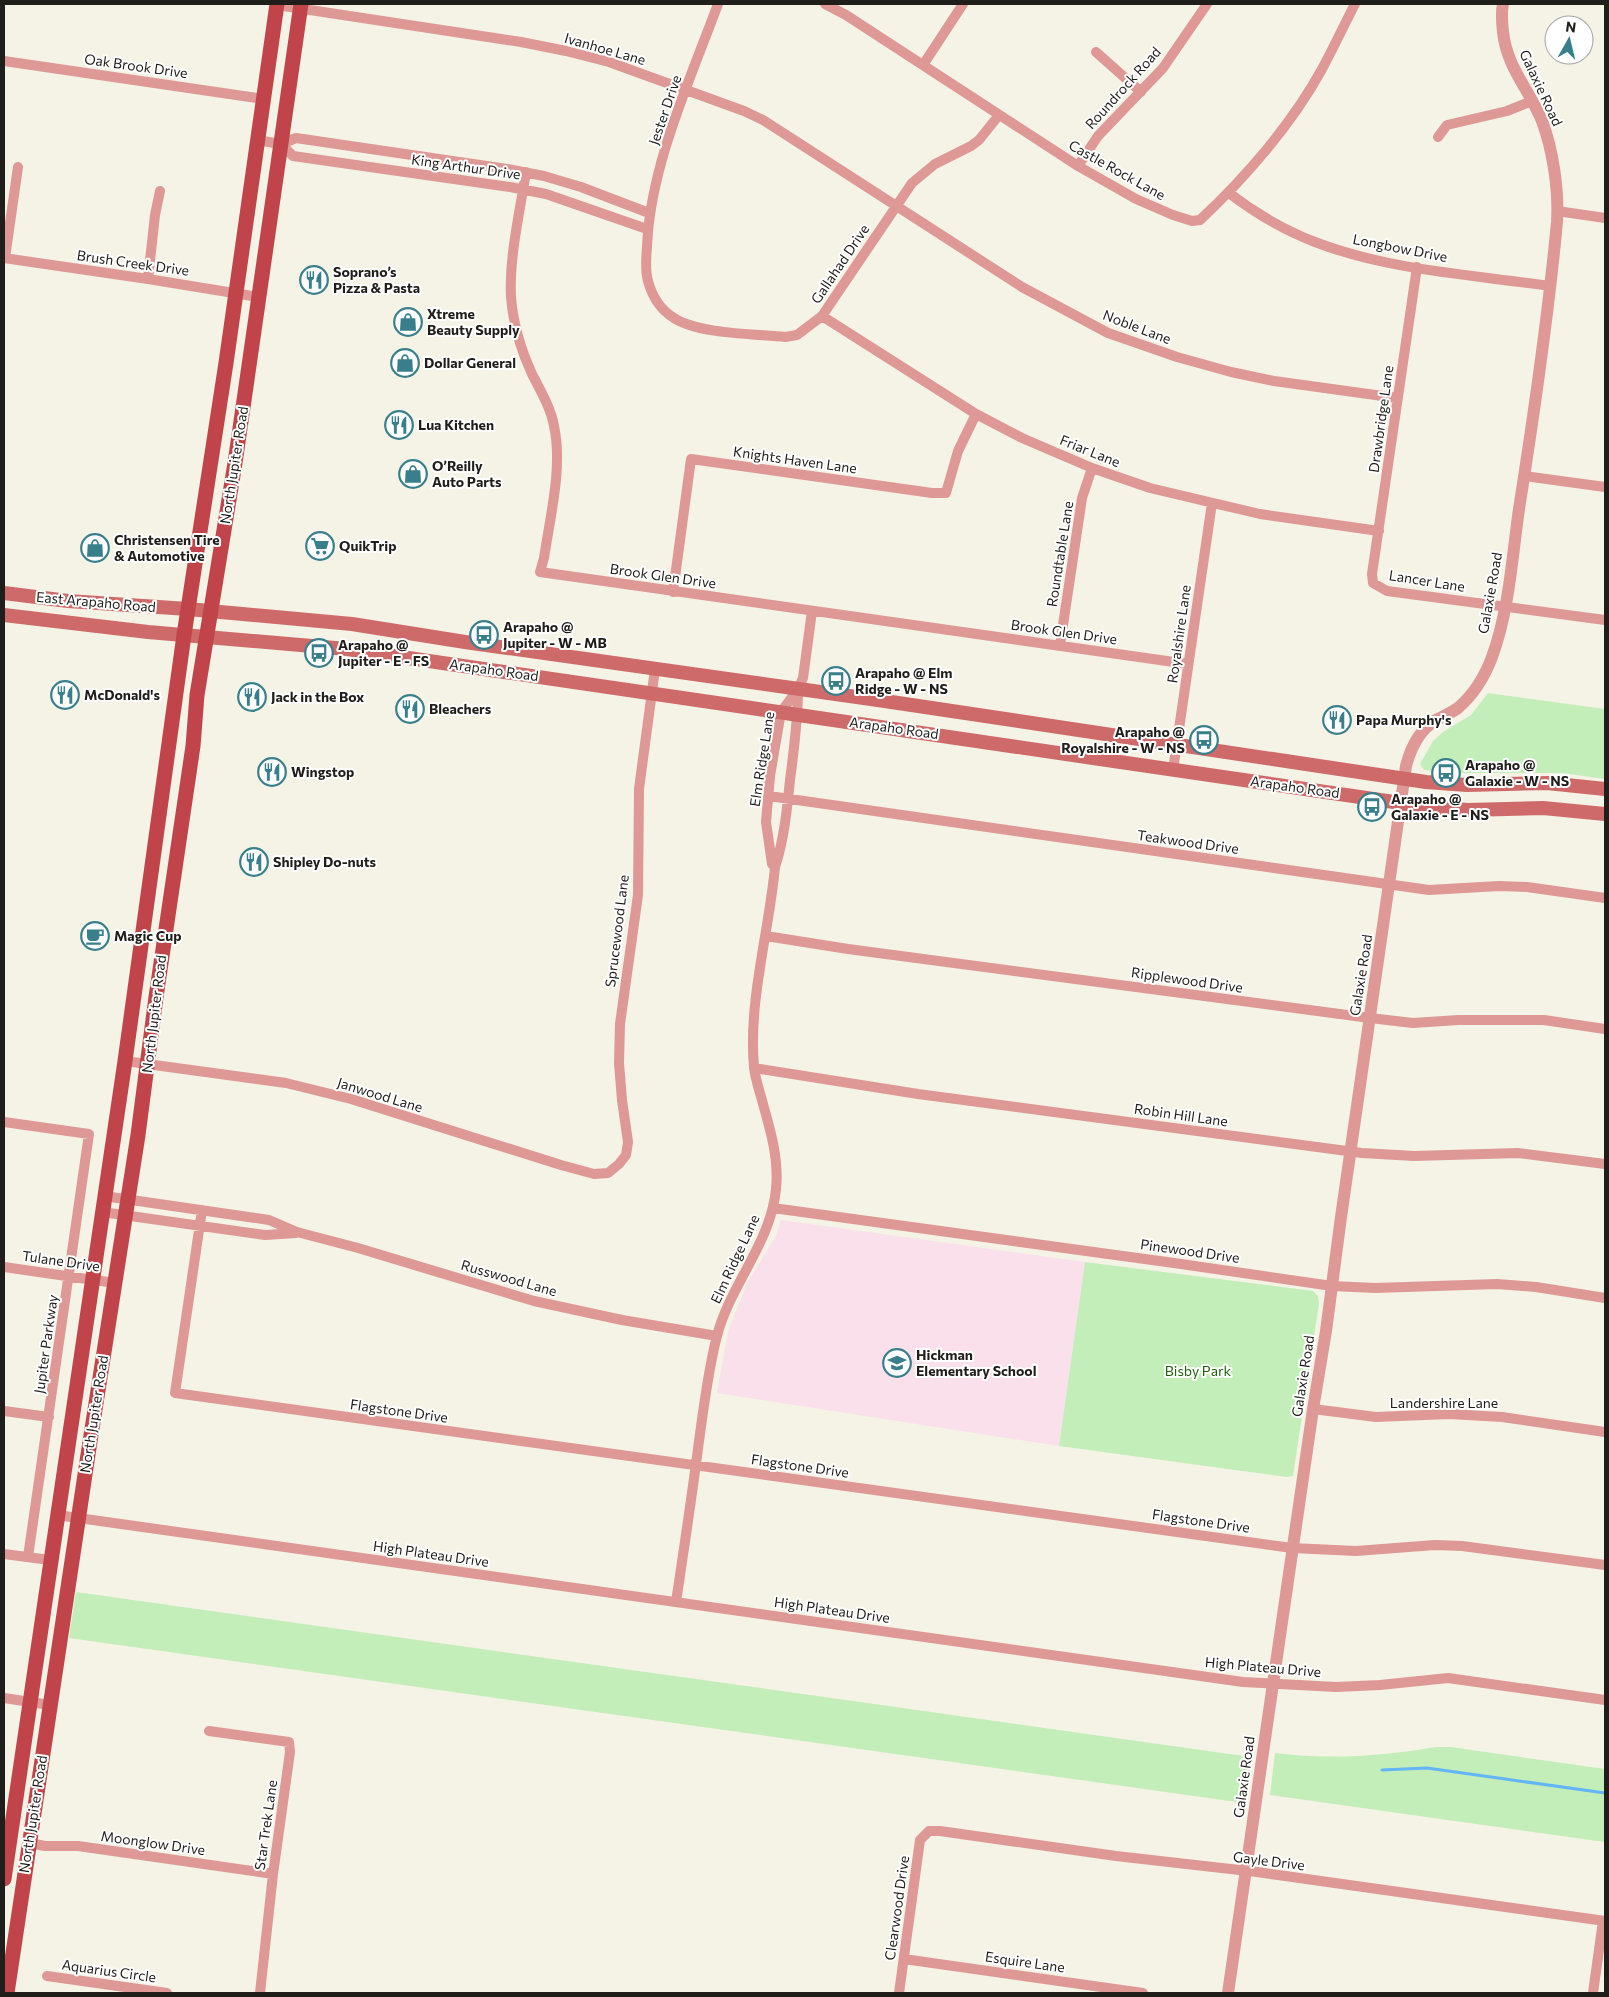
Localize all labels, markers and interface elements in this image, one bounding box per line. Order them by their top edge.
north arrow [1544,15,1594,65]
text: N [1564,17,1577,36]
street label: Ivanhoe Lane [563,29,648,68]
street label: Roundrock Road [1081,43,1164,132]
street label: Galaxie Road [1516,47,1567,129]
street label: Oak Brook Drive [83,50,189,81]
street label: Jester Drive [645,73,684,147]
street label: Castle Rock Lane [1066,136,1169,203]
street label: King Arthur Drive [410,150,522,183]
street label: Gallahad Drive [807,221,872,307]
street label: Longbow Drive [1351,230,1449,265]
street label: Brush Creek Drive [76,246,190,279]
place label: Soprano’s Pizza & Pasta [333,263,420,296]
restaurant icon: Soprano’s Pizza & Pasta [299,265,329,295]
place label: Xtreme Beauty Supply [427,305,520,338]
street label: Noble Lane [1101,306,1174,347]
shop icon: Xtreme Beauty Supply [393,307,423,337]
shop icon: Dollar General [390,348,420,378]
place label: Dollar General [424,354,516,371]
street label: Drawbridge Lane [1365,364,1396,474]
street label: North Jupiter Road [216,405,251,525]
restaurant icon: Lua Kitchen [384,410,414,440]
place label: Lua Kitchen [418,416,494,433]
street label: Friar Lane [1058,431,1123,470]
street label: Knights Haven Lane [732,442,858,477]
place label: O’Reilly Auto Parts [432,457,502,490]
shop icon: O’Reilly Auto Parts [398,459,428,489]
street label: Roundtable Lane [1043,500,1076,608]
place label: Christensen Tire & Automotive [114,531,220,564]
supermarket icon: QuikTrip [305,531,335,561]
shop icon: Christensen Tire & Automotive [80,533,110,563]
place label: QuikTrip [339,537,396,554]
street label: Galaxie Road [1474,551,1505,635]
street label: Brook Glen Drive [609,560,717,591]
street label: Lancer Lane [1388,566,1466,595]
street label: Royalshire Lane [1163,584,1194,684]
street label: East Arapaho Road [35,588,157,615]
street label: Brook Glen Drive [1010,616,1118,647]
place label: Arapaho @ Jupiter - W - MB [503,618,607,651]
bus stop icon: Arapaho @ Jupiter - W - MB [469,620,499,650]
place label: Arapaho @ Jupiter - E - FS [338,636,429,669]
bus stop icon: Arapaho @ Jupiter - E - FS [304,638,334,668]
street label: Arapaho Road [448,655,540,684]
place label: Arapaho @ Elm Ridge - W - NS [855,664,952,697]
bus stop icon: Arapaho @ Elm Ridge - W - NS [821,666,851,696]
restaurant icon: McDonald's [50,680,80,710]
restaurant icon: Jack in the Box [237,682,267,712]
place label: McDonald's [84,686,160,703]
place label: Jack in the Box [271,688,364,705]
restaurant icon: Bleachers [395,694,425,724]
place label: Bleachers [429,700,492,717]
restaurant icon: Papa Murphy's [1322,705,1352,735]
street label: Elm Ridge Lane [746,710,777,808]
place label: Papa Murphy's [1356,711,1452,728]
street label: Arapaho Road [848,713,940,742]
place label: Arapaho @ Royalshire - W - NS [1061,723,1186,756]
bus stop icon: Arapaho @ Royalshire - W - NS [1189,725,1219,755]
place label: Arapaho @ Galaxie - W - NS [1465,756,1569,789]
restaurant icon: Wingstop [257,757,287,787]
bus stop icon: Arapaho @ Galaxie - W - NS [1431,758,1461,788]
place label: Wingstop [291,763,354,780]
street label: Arapaho Road [1249,772,1341,801]
place label: Arapaho @ Galaxie - E - NS [1391,790,1489,823]
bus stop icon: Arapaho @ Galaxie - E - NS [1357,792,1387,822]
street label: Teakwood Drive [1136,826,1240,857]
restaurant icon: Shipley Do-nuts [239,847,269,877]
place label: Shipley Do-nuts [273,853,377,870]
street label: Sprucewood Lane [601,874,632,988]
cafe icon: Magic Cup [80,921,110,951]
place label: Magic Cup [114,927,182,944]
street label: Galaxie Road [1346,933,1375,1017]
street label: North Jupiter Road [138,954,169,1074]
street label: Ripplewood Drive [1130,963,1244,996]
street label: Janwood Lane [335,1073,425,1116]
street label: Robin Hill Lane [1133,1100,1229,1129]
street label: Elm Ridge Lane [707,1212,763,1306]
street label: Pinewood Drive [1139,1235,1241,1266]
street label: Tulane Drive [21,1247,101,1274]
street label: Russwood Lane [459,1256,559,1299]
street label: Jupiter Parkway [30,1293,61,1395]
street label: Galaxie Road [1288,1334,1317,1418]
place label: Hickman Elementary School [916,1346,1036,1379]
school or university icon: Hickman Elementary School [882,1348,912,1378]
street label: North Jupiter Road [76,1354,111,1474]
park label: Bisby Park [1165,1362,1232,1379]
street label: Landershire Lane [1390,1394,1498,1411]
street label: Flagstone Drive [349,1395,449,1426]
street label: Flagstone Drive [750,1450,850,1481]
street label: Flagstone Drive [1151,1505,1251,1536]
street label: High Plateau Drive [372,1537,490,1570]
street label: High Plateau Drive [773,1593,891,1626]
street label: High Plateau Drive [1204,1653,1322,1680]
street label: Galaxie Road [1229,1735,1258,1819]
street label: North Jupiter Road [15,1754,50,1874]
street label: Star Trek Lane [251,1779,280,1871]
street label: Moonglow Drive [100,1827,206,1858]
street label: Gayle Drive [1232,1848,1306,1873]
street label: Clearwood Drive [881,1854,912,1961]
street label: Esquire Lane [984,1947,1066,1976]
street label: Aquarius Circle [61,1955,157,1986]

